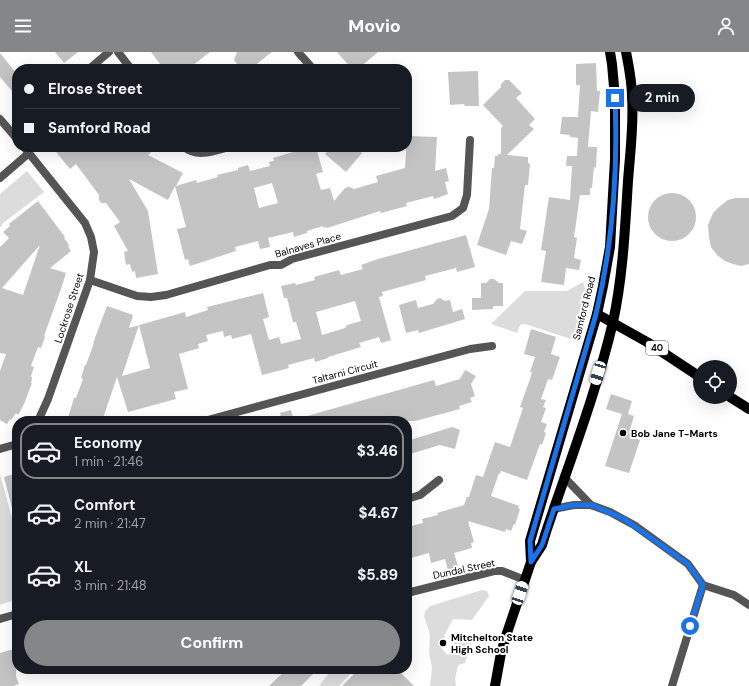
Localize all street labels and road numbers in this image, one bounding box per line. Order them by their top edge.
street label: Balnaves Place [274,229,343,261]
street label: Lockrose Street [52,271,86,345]
street label: Samford Road [570,275,598,341]
road number: 40 [646,341,668,355]
street label: Taltarni Circuit [311,357,379,387]
street label: Dundal Street [432,556,496,582]

